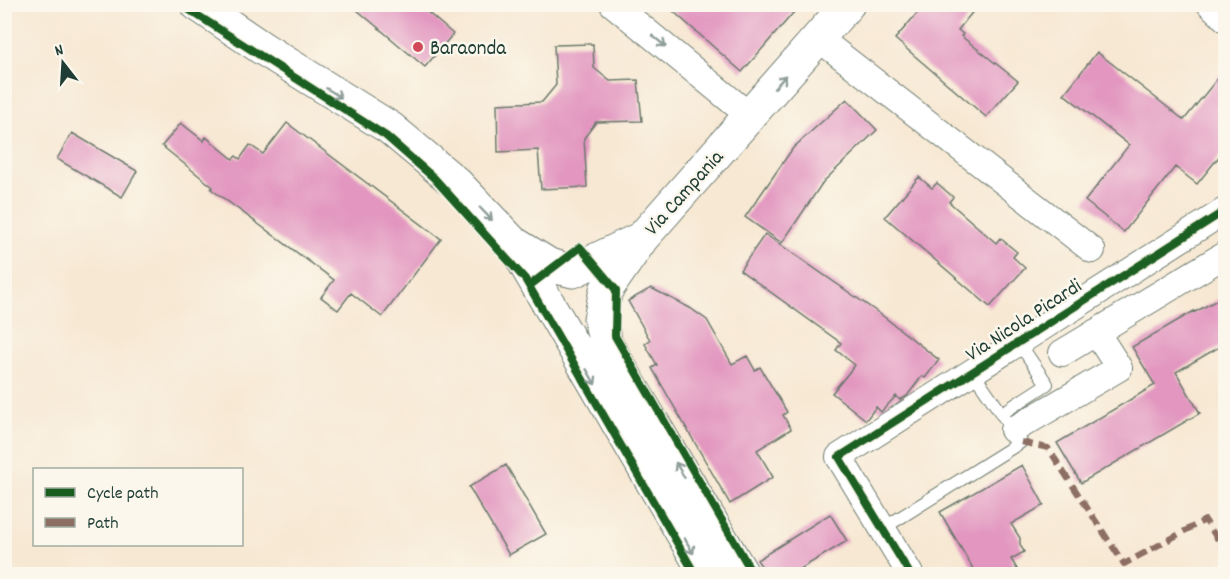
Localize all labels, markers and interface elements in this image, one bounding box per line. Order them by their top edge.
north arrow [33,33,93,93]
place label: Baraonda [430,35,507,65]
one-way arrow [650,35,666,48]
text: N [52,39,67,63]
marker: Baraonda [411,40,425,54]
one-way arrow [773,74,787,89]
one-way arrow [325,88,342,100]
street label: Via Campania [639,144,733,244]
one-way arrow [479,207,493,222]
street label: Via Nicola Picardi [961,273,1089,370]
one-way arrow [586,368,598,385]
one-way arrow [674,462,686,479]
legend [33,468,243,546]
text: Cycle path [87,482,158,507]
text: Path [87,512,119,537]
one-way arrow [683,537,695,554]

